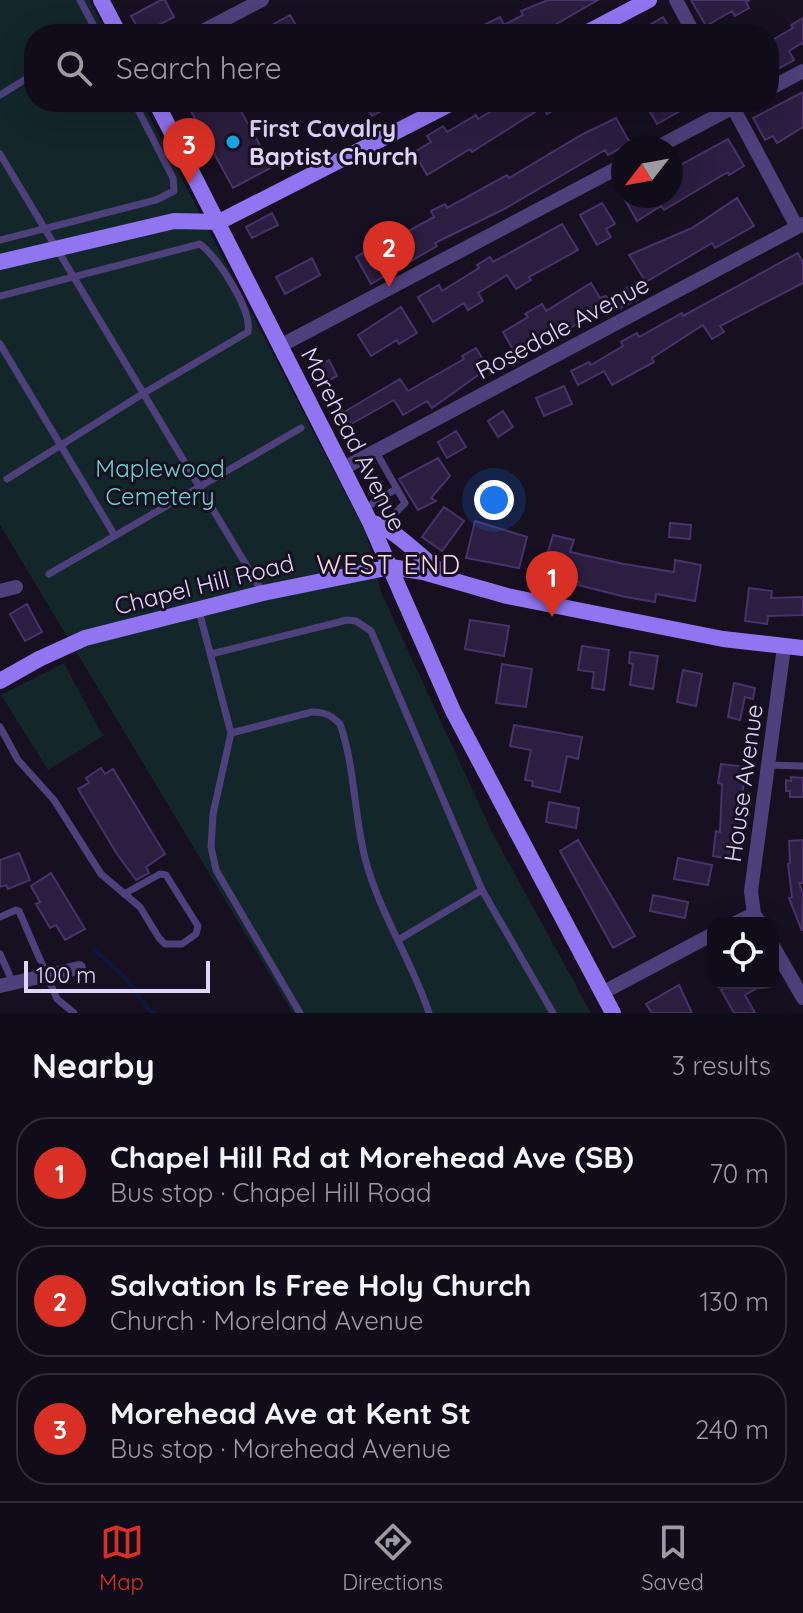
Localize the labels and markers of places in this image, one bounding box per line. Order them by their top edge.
place label: First Cavalry Baptist Church [249,113,418,171]
pin: 3 [163,118,215,184]
marker: First Cavalry Baptist Church [224,133,242,151]
pin: 2 [363,221,415,287]
pin: 1 [526,551,578,617]

